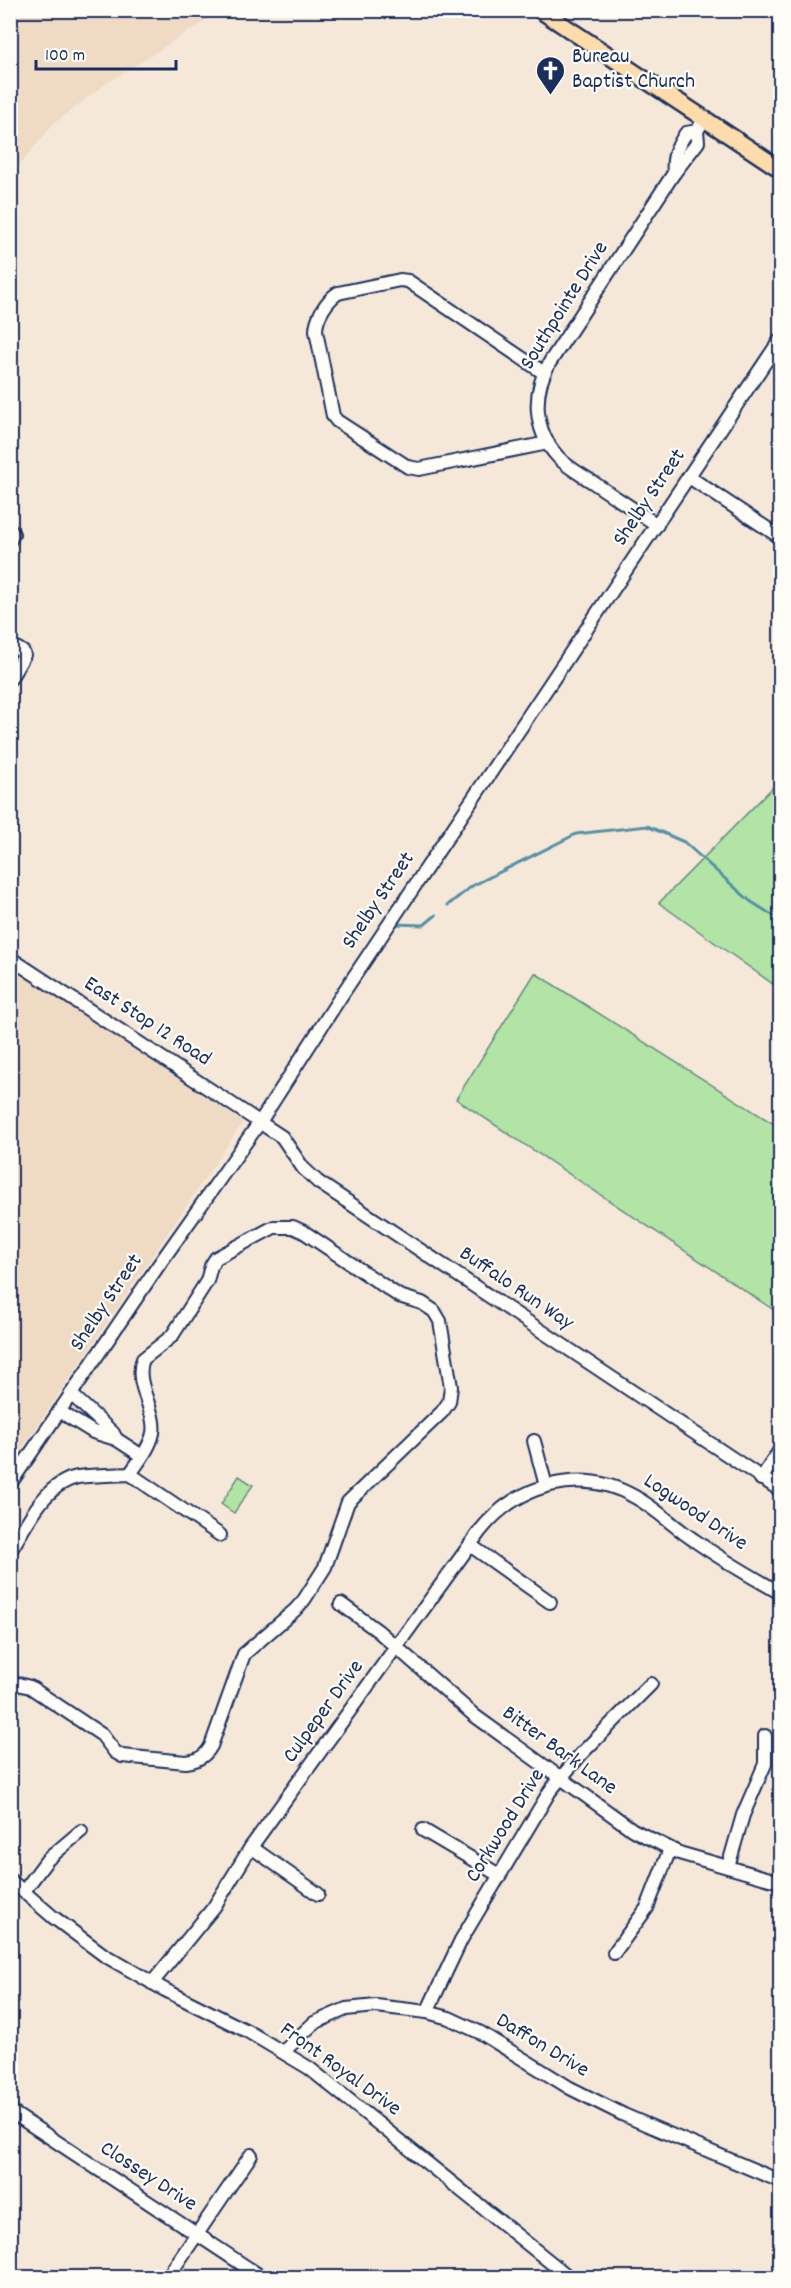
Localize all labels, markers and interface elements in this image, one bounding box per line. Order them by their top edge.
scale bar [36,33,176,71]
place label: Bureau Baptist Church [572,42,695,98]
text: 100 m [45,44,85,69]
church icon: Bureau Baptist Church [535,54,567,96]
street label: Southpointe Drive [513,236,617,376]
street label: Shelby Street [606,443,694,553]
street label: Shelby Street [335,846,423,956]
street label: East Stop 12 Road [77,969,217,1075]
street label: Buffalo Run Way [452,1239,580,1339]
street label: Shelby Street [63,1248,151,1358]
street label: Logwood Drive [637,1467,753,1559]
street label: Culpeper Drive [276,1654,372,1770]
street label: Bitter Bark Lane [495,1699,623,1803]
street label: Corkwood Drive [459,1763,553,1889]
street label: Daffon Drive [489,2006,595,2086]
street label: Front Royal Drive [273,2015,407,2125]
street label: Clossey Drive [93,2134,203,2220]

